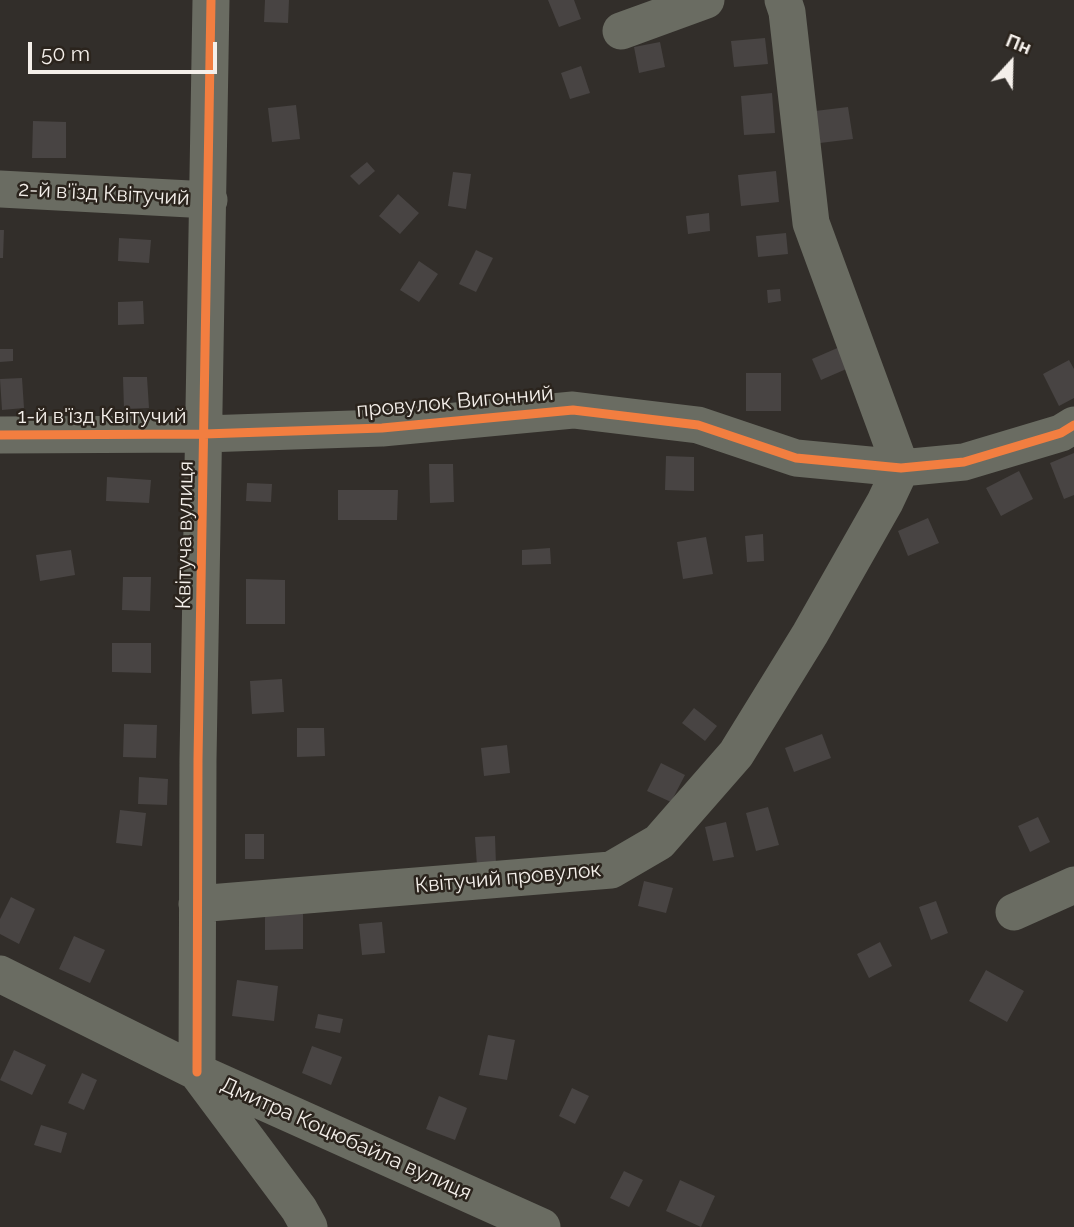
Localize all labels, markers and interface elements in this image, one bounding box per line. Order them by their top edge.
scale bar [32,28,220,72]
north arrow [976,28,1046,98]
text: Пн [1003,29,1035,58]
text: 50 m [41,41,90,66]
street label: 2-й в'їзд Квітучий [18,177,190,211]
street label: провулок Вигонний [355,381,555,423]
street label: 1-й в'їзд Квітучий [17,404,187,430]
street label: Квітуча вулиця [171,461,199,609]
street label: Квітучий провулок [414,857,602,899]
street label: Дмитра Коцюбайла вулиця [217,1072,475,1206]

